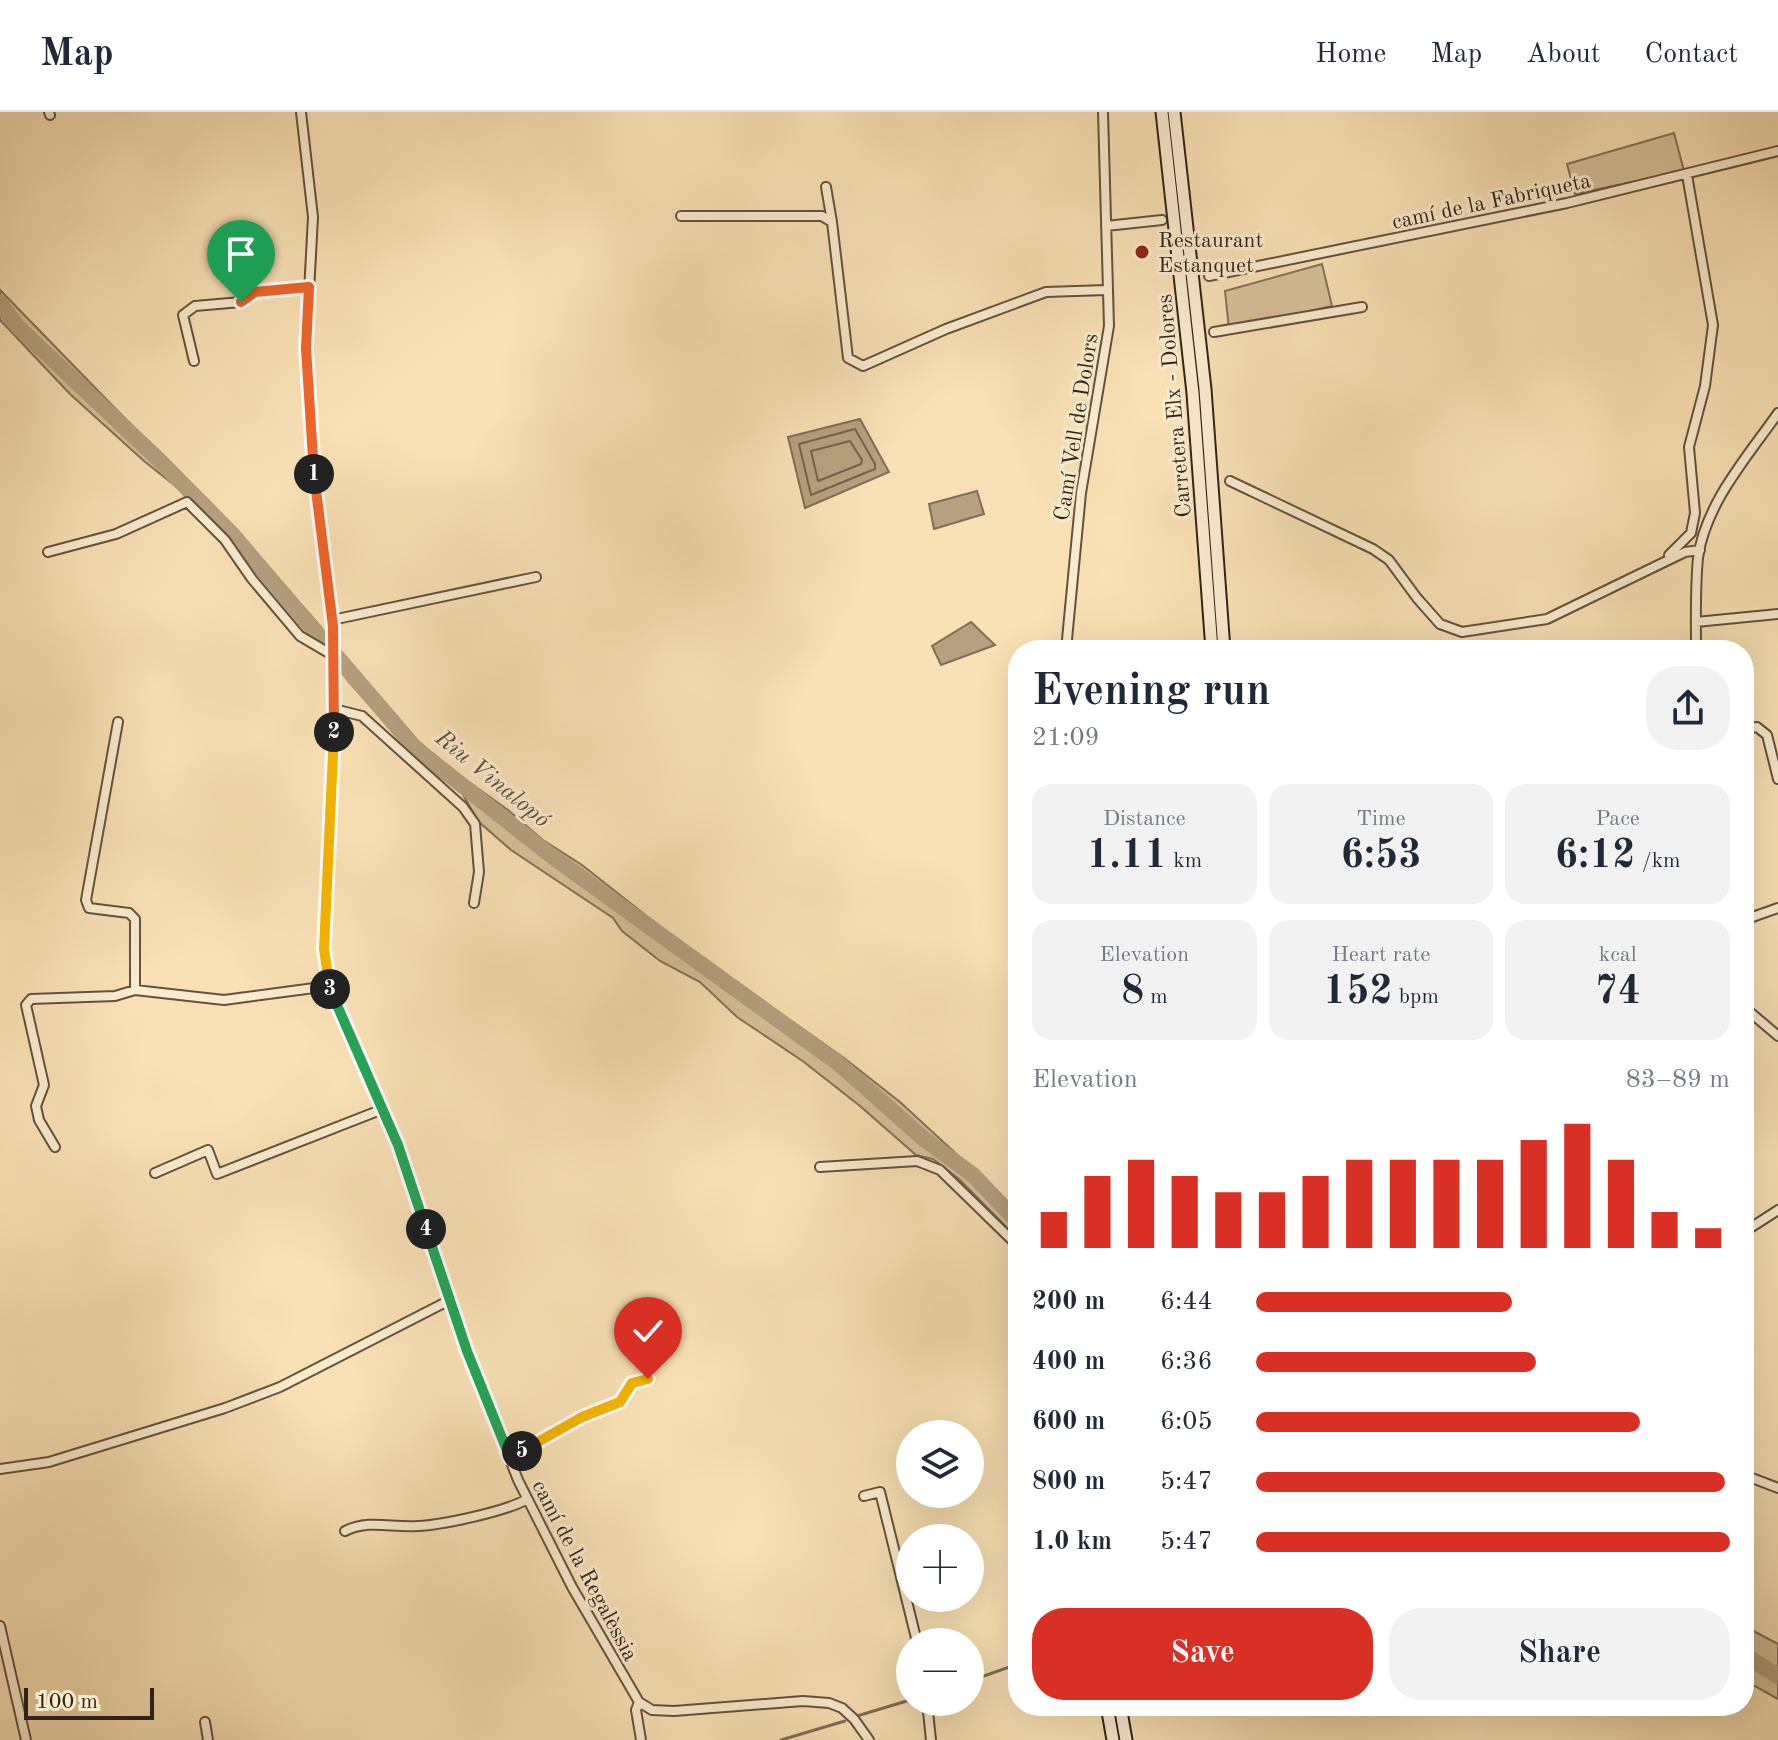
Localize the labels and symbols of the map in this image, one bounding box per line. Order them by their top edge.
street label: camí de la Fabriqueta [1390,170,1593,234]
pin [207,220,275,302]
place label: Restaurant Estanquet [1158,230,1263,277]
marker: Restaurant Estanquet [1133,243,1151,261]
street label: Carretera Elx - Dolores [1154,293,1196,518]
street label: Camí Vell de Dolors [1051,332,1103,523]
pin: 1 [294,454,334,494]
pin: 2 [314,712,354,752]
water label: Riu Vinalopó [429,726,554,833]
pin: 3 [310,969,350,1009]
pin: 4 [406,1209,446,1249]
pin [614,1297,682,1379]
pin: 5 [502,1431,542,1471]
street label: camí de la Regalèssia [527,1477,641,1665]
scale bar [24,1684,154,1720]

